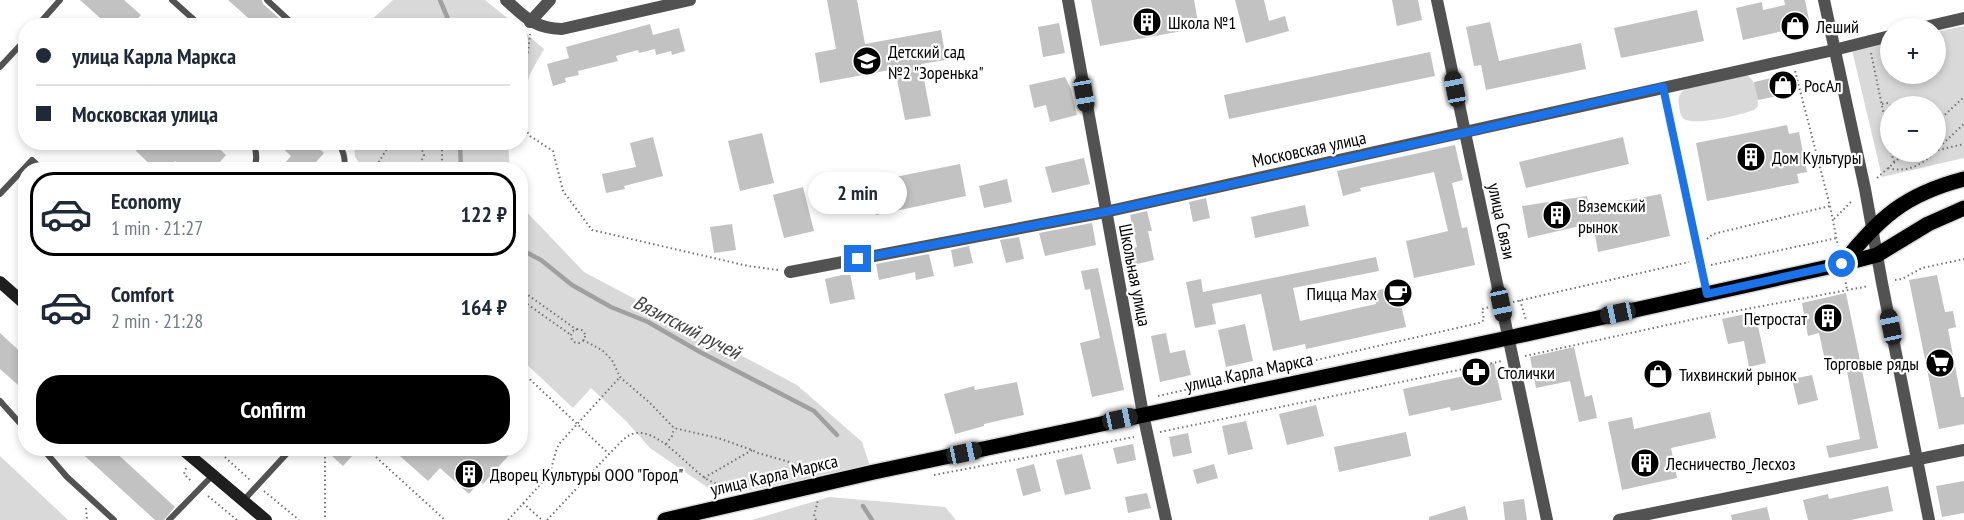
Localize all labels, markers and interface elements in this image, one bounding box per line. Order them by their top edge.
building icon: Школа №1 [1131,6,1163,38]
shop icon: Леший [1779,10,1811,42]
place label: Школа №1 [1168,11,1236,34]
place label: Леший [1815,15,1859,38]
map controls [1880,18,1946,162]
button: + [1880,18,1946,84]
place label: Детский сад №2 "Зоренька" [888,40,984,84]
text: улица Карла Маркса [72,42,236,70]
school or university icon: Детский сад №2 "Зоренька" [851,45,883,77]
shop icon: РосАл [1767,69,1799,101]
car [1443,70,1467,108]
place label: РосАл [1804,74,1841,97]
car [1072,75,1096,113]
button: − [1880,96,1946,162]
text: Московская улица [72,100,218,128]
street label: Московская улица [1250,126,1368,172]
building icon: Дом Культуры [1735,141,1767,173]
place label: Дом Культуры [1772,146,1861,169]
callout: 2 min [808,172,908,214]
text: 2 min [837,180,878,206]
street label: улица Связи [1483,181,1521,261]
icon: car [39,187,93,241]
text: Economy [111,187,181,215]
place label: Вяземский рынок [1578,194,1646,238]
building icon: Вяземский рынок [1541,199,1573,231]
text: 122 ₽ [460,200,507,228]
text: 1 min · 21:27 [111,215,203,241]
street label: Школьная улица [1114,222,1156,328]
route end [844,245,871,272]
route start [1828,250,1855,277]
cafe icon: Пицца Max [1382,277,1414,309]
icon: car [39,280,93,334]
text: Comfort [111,280,174,308]
place label: Пицца Max [1307,282,1378,305]
car [1488,285,1514,323]
water label: Вязитский ручей [629,289,747,366]
text: 164 ₽ [460,293,507,321]
car [1599,300,1637,326]
building icon: Петростат [1812,302,1844,334]
place label: Петростат [1744,307,1807,330]
text: 2 min · 21:28 [111,308,203,334]
car [1878,308,1904,346]
street label: улица Карла Маркса [1183,347,1315,397]
supermarket icon: Торговые ряды [1924,347,1956,379]
place label: Торговые ряды [1824,352,1919,375]
pharmacy icon: Столички [1460,356,1492,388]
shop icon: Тихвинский рынок [1642,358,1674,390]
place label: Столички [1497,361,1555,384]
place label: Тихвинский рынок [1679,363,1797,386]
button: Confirm [36,375,510,444]
car [1101,406,1139,432]
car [945,440,983,466]
building icon: Лесничество_Лесхоз [1629,447,1661,479]
street label: улица Карла Маркса [708,449,840,501]
place label: Лесничество_Лесхоз [1665,452,1796,475]
building icon: Дворец Культуры ООО "Город" [453,458,485,490]
place label: Дворец Культуры ООО "Город" [490,463,683,486]

